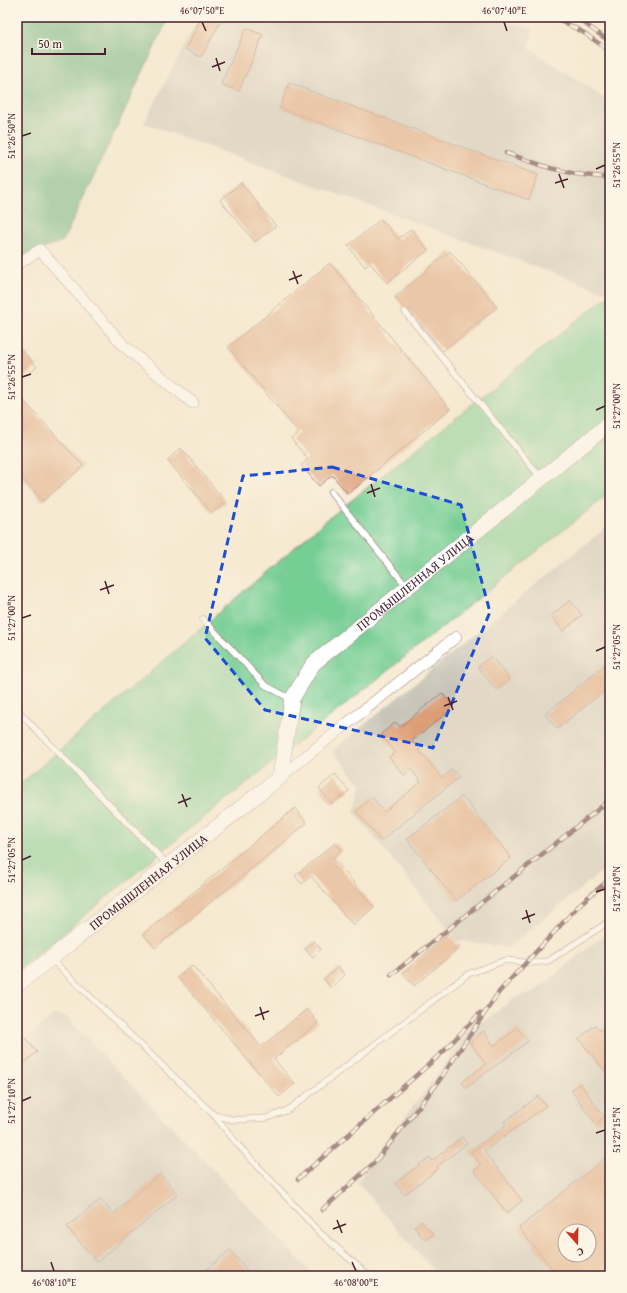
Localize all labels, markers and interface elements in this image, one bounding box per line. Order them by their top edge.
text: 46°07'50"E [180,3,224,18]
text: 46°07'40"E [482,3,526,18]
scale bar [32,30,105,56]
text: 50 m [38,35,62,52]
text: 51°26'50"N [4,113,19,159]
text: 51°26'55"N [609,142,624,188]
text: 51°26'55"N [4,354,19,400]
text: 51°27'00"N [609,383,624,429]
street label: ПРОМЫШЛЕННАЯ УЛИЦА [352,528,478,635]
text: 51°27'00"N [4,595,19,641]
text: 51°27'05"N [609,624,624,670]
street label: ПРОМЫШЛЕННАЯ УЛИЦА [85,829,212,935]
text: 51°27'05"N [4,837,19,883]
text: 51°27'10"N [609,866,624,912]
text: 51°27'10"N [4,1078,19,1124]
text: 51°27'15"N [609,1107,624,1153]
north arrow [557,1223,597,1263]
text: С [575,1244,586,1261]
text: 46°08'10"E [32,1275,76,1290]
text: 46°08'00"E [334,1275,378,1290]

